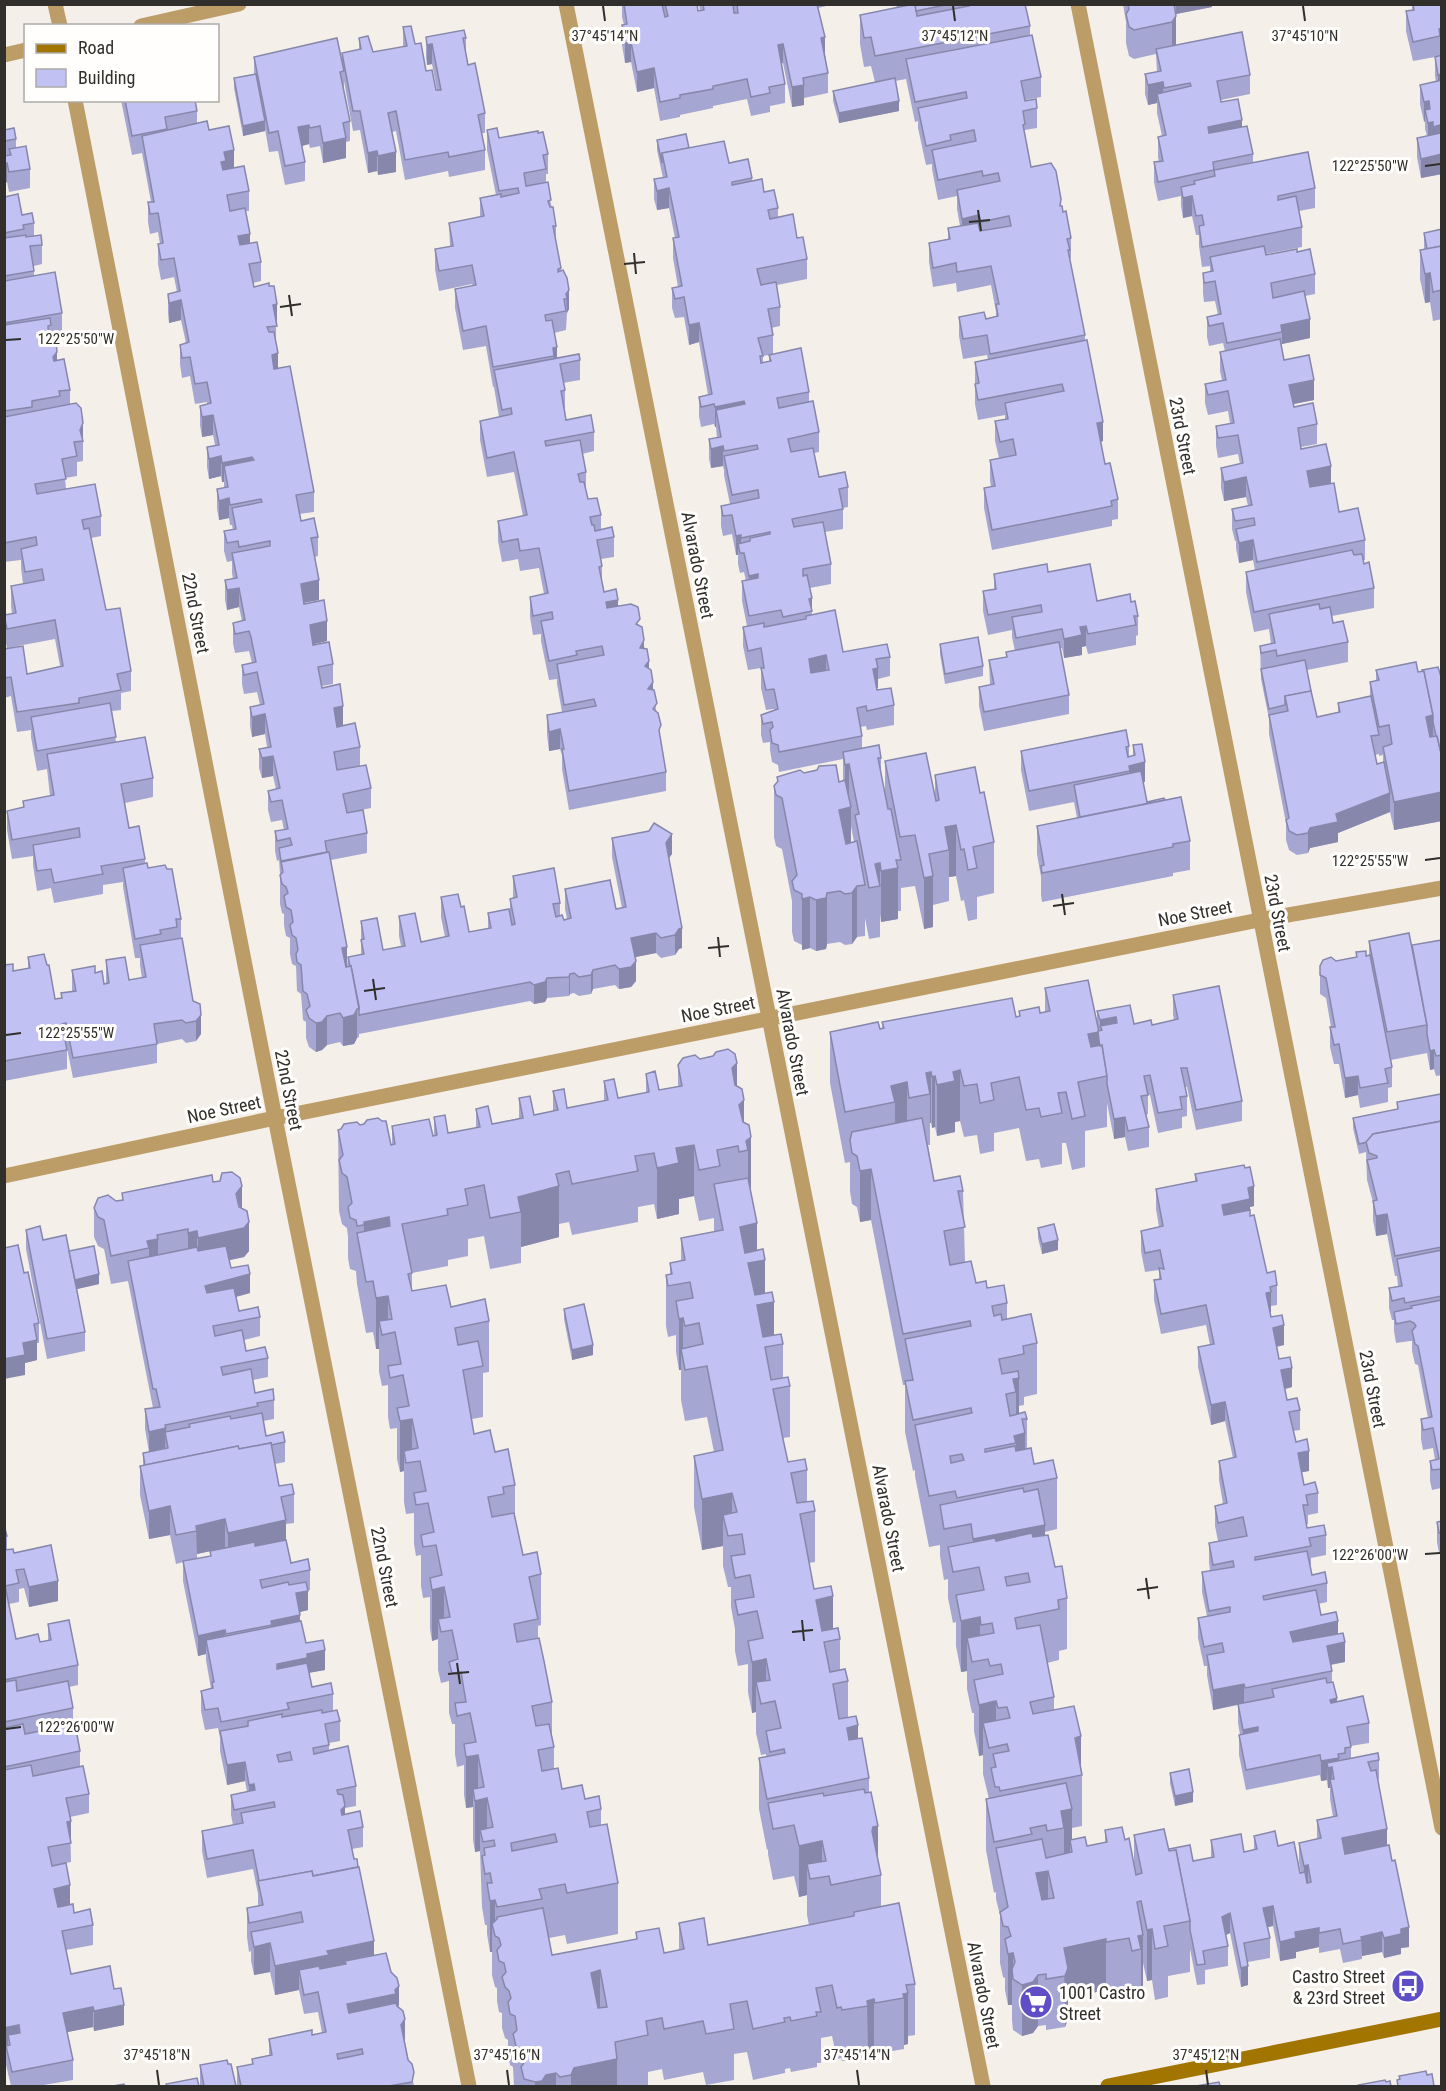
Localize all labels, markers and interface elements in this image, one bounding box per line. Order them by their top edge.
legend [24,24,219,102]
text: 37°45'14"N [572,27,638,45]
text: 37°45'12"N [922,27,988,45]
text: 37°45'10"N [1272,27,1338,45]
text: Road [78,37,114,58]
text: Building [78,67,135,88]
text: 122°25'50"W [1332,157,1409,175]
text: 122°25'50"W [38,330,115,348]
street label: 23rd Street [1165,396,1201,476]
street label: Alvarado Street [677,510,719,620]
street label: 22nd Street [178,571,214,655]
text: 122°25'55"W [1332,852,1409,870]
street label: 23rd Street [1260,873,1296,953]
street label: Noe Street [1156,896,1234,930]
street label: Alvarado Street [772,987,814,1097]
street label: Noe Street [679,992,757,1026]
text: 122°25'55"W [38,1024,115,1042]
street label: 22nd Street [271,1048,307,1132]
street label: Noe Street [185,1091,263,1127]
street label: 23rd Street [1355,1349,1391,1429]
street label: Alvarado Street [868,1463,910,1573]
street label: 22nd Street [367,1525,403,1609]
text: 122°26'00"W [1332,1546,1409,1564]
text: 122°26'00"W [38,1718,115,1736]
street label: Alvarado Street [963,1940,1005,2050]
place label: Castro Street & 23rd Street [1292,1966,1385,2008]
bus stop icon: Castro Street & 23rd Street [1390,1968,1426,2004]
place label: 1001 Castro Street [1059,1982,1145,2024]
supermarket icon: 1001 Castro Street [1018,1984,1054,2020]
text: 37°45'18"N [124,2046,190,2064]
text: 37°45'16"N [474,2046,540,2064]
text: 37°45'14"N [824,2046,890,2064]
text: 37°45'12"N [1173,2046,1239,2064]

